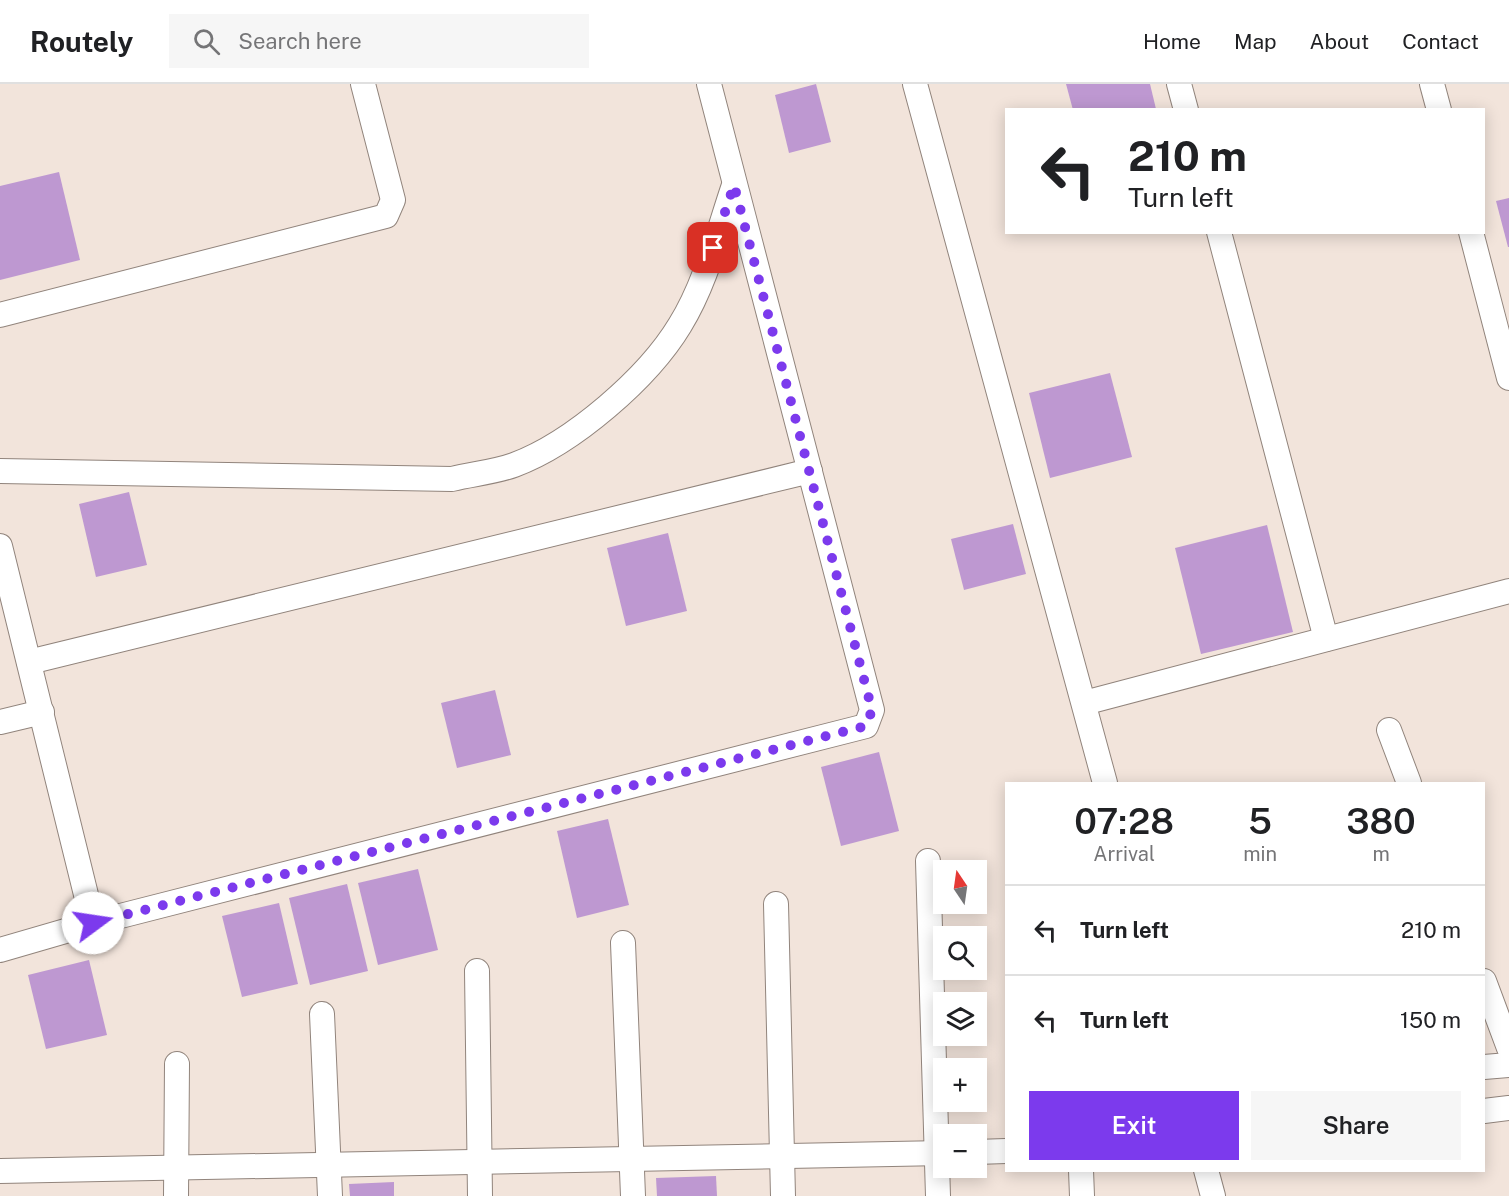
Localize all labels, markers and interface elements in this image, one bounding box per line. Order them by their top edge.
search box [169,14,589,68]
text: Routely [30,25,133,58]
icon: search [190,25,223,58]
text: Search here [238,28,362,54]
text: Home [1143,29,1201,54]
text: Map [1234,29,1277,54]
text: About [1310,29,1369,54]
text: Contact [1402,29,1479,54]
text: 210 m [1128,131,1247,180]
icon: left [1029,132,1107,210]
text: Turn left [1128,181,1234,213]
pin [687,222,738,273]
icon: arrive [696,231,729,264]
text: 07:28 [1074,800,1174,842]
text: 5 [1248,800,1272,842]
text: 380 [1346,800,1416,842]
text: Arrival [1093,842,1155,866]
text: min [1243,842,1277,866]
text: m [1372,842,1390,866]
north arrow [933,860,987,914]
map controls [933,860,987,1178]
position arrow [61,891,125,955]
icon: left [1029,914,1062,947]
text: Turn left [1080,917,1169,943]
text: 210 m [1401,917,1461,943]
button: search [933,926,987,980]
button: layers [933,992,987,1046]
icon: left [1029,1004,1062,1037]
text: Turn left [1080,1007,1169,1033]
text: 150 m [1400,1007,1461,1033]
button: + [933,1058,987,1112]
button: Exit [1029,1091,1239,1160]
button: Share [1251,1091,1461,1160]
button: − [933,1124,987,1178]

